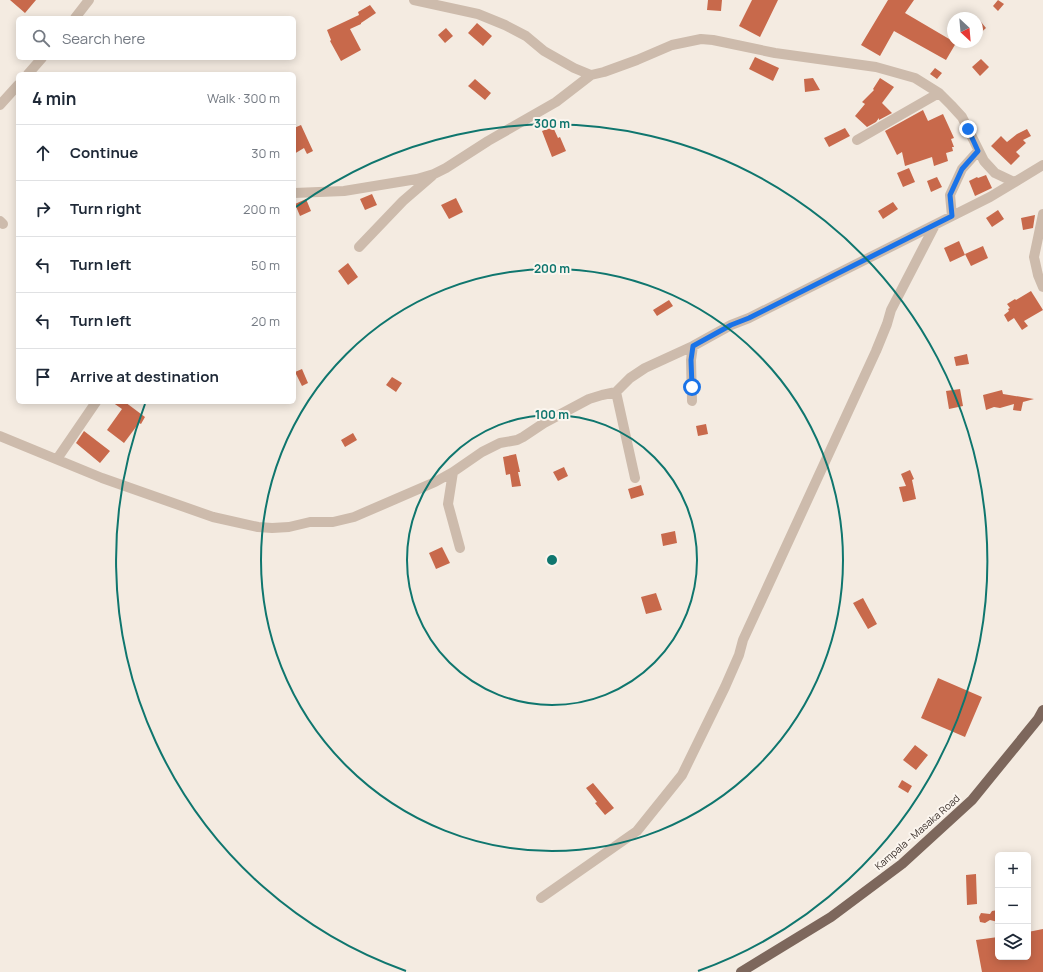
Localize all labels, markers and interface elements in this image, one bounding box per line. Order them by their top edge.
north arrow [947,12,983,48]
search box [16,16,296,60]
icon: search [30,27,52,49]
text: Search here [62,28,145,49]
text: 4 min [32,87,76,110]
text: Walk · 300 m [207,89,280,107]
text: 300 m [534,115,570,132]
route end [959,120,977,138]
icon: ahead [32,142,54,164]
text: Continue [70,142,138,163]
text: 30 m [251,144,280,162]
icon: right [32,198,54,220]
text: Turn right [70,198,141,219]
text: 200 m [243,200,280,218]
icon: left [32,254,54,276]
text: Turn left [70,254,132,275]
text: 50 m [251,256,280,274]
text: 200 m [534,260,570,277]
icon: left [32,310,54,332]
text: Turn left [70,310,132,331]
text: 20 m [251,312,280,330]
icon: arrive [32,366,54,388]
text: Arrive at destination [70,366,219,387]
route start [683,378,701,396]
text: 100 m [535,406,569,423]
centre of rings [545,553,559,567]
street label: Kampala - Masaka Road [871,791,963,873]
map controls [995,852,1031,960]
button: + [995,852,1031,888]
button: − [995,888,1031,924]
button: layers [995,924,1031,960]

